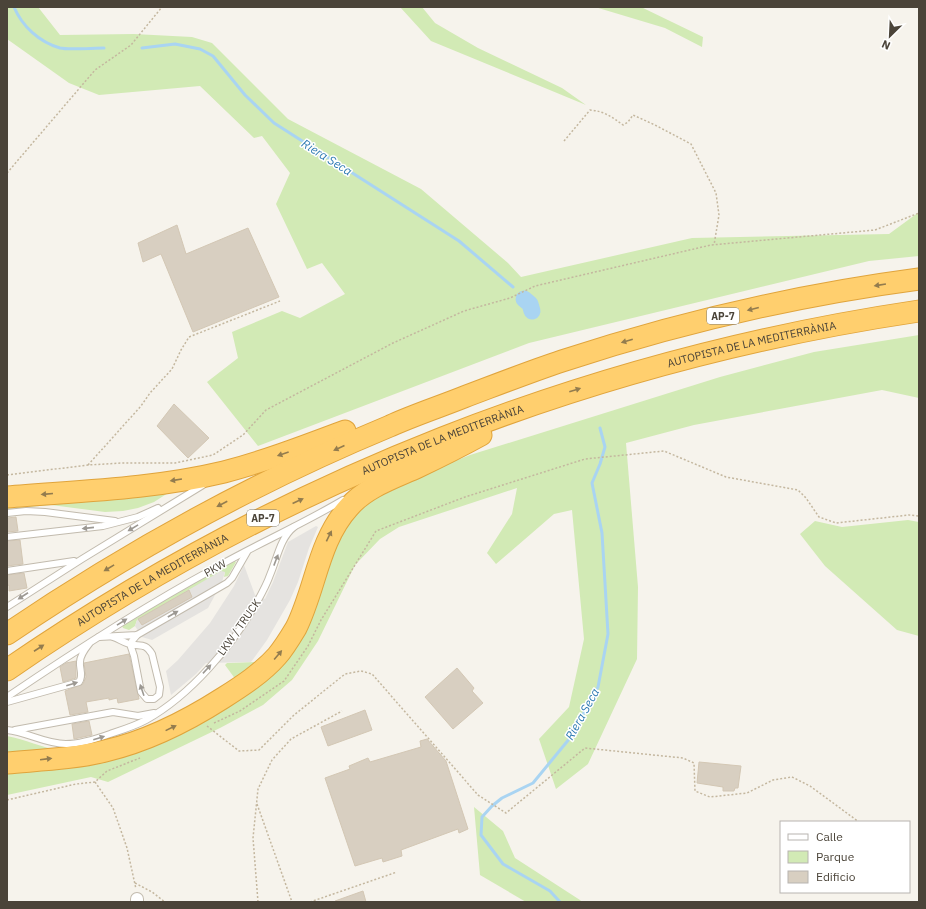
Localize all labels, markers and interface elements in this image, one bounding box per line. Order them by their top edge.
north arrow [870,16,910,56]
text: N [879,37,892,53]
water label: Riera Seca [299,136,355,178]
one-way arrow [874,282,887,288]
one-way arrow [747,306,759,312]
road number: AP-7 [707,308,739,324]
street label: AUTOPISTA DE LA MEDITERRÀNIA [666,318,837,370]
one-way arrow [621,338,633,344]
one-way arrow [569,387,581,393]
street label: AUTOPISTA DE LA MEDITERRÀNIA [359,402,525,478]
one-way arrow [333,445,345,451]
one-way arrow [276,451,288,457]
one-way arrow [170,477,182,483]
one-way arrow [41,491,53,497]
one-way arrow [292,498,304,504]
one-way arrow [216,501,228,507]
road number: AP-7 [247,510,279,526]
one-way arrow [127,524,139,531]
one-way arrow [82,525,94,531]
street label: AUTOPISTA DE LA MEDITERRÀNIA [74,531,230,629]
one-way arrow [326,531,332,542]
one-way arrow [274,553,280,565]
street label: PKW [201,556,229,580]
one-way arrow [103,564,115,571]
one-way arrow [17,593,29,600]
street label: LKW / TRUCK [214,596,264,658]
one-way arrow [167,610,179,617]
one-way arrow [116,618,127,625]
one-way arrow [34,644,44,652]
one-way arrow [273,650,282,660]
one-way arrow [203,664,212,674]
one-way arrow [66,681,78,687]
one-way arrow [139,683,145,695]
water label: Riera Seca [562,686,602,742]
one-way arrow [165,725,177,731]
one-way arrow [94,735,106,741]
one-way arrow [40,756,52,763]
legend [780,821,910,893]
text: Calle [816,829,843,844]
text: Parque [816,849,855,864]
text: Edificio [816,869,856,884]

